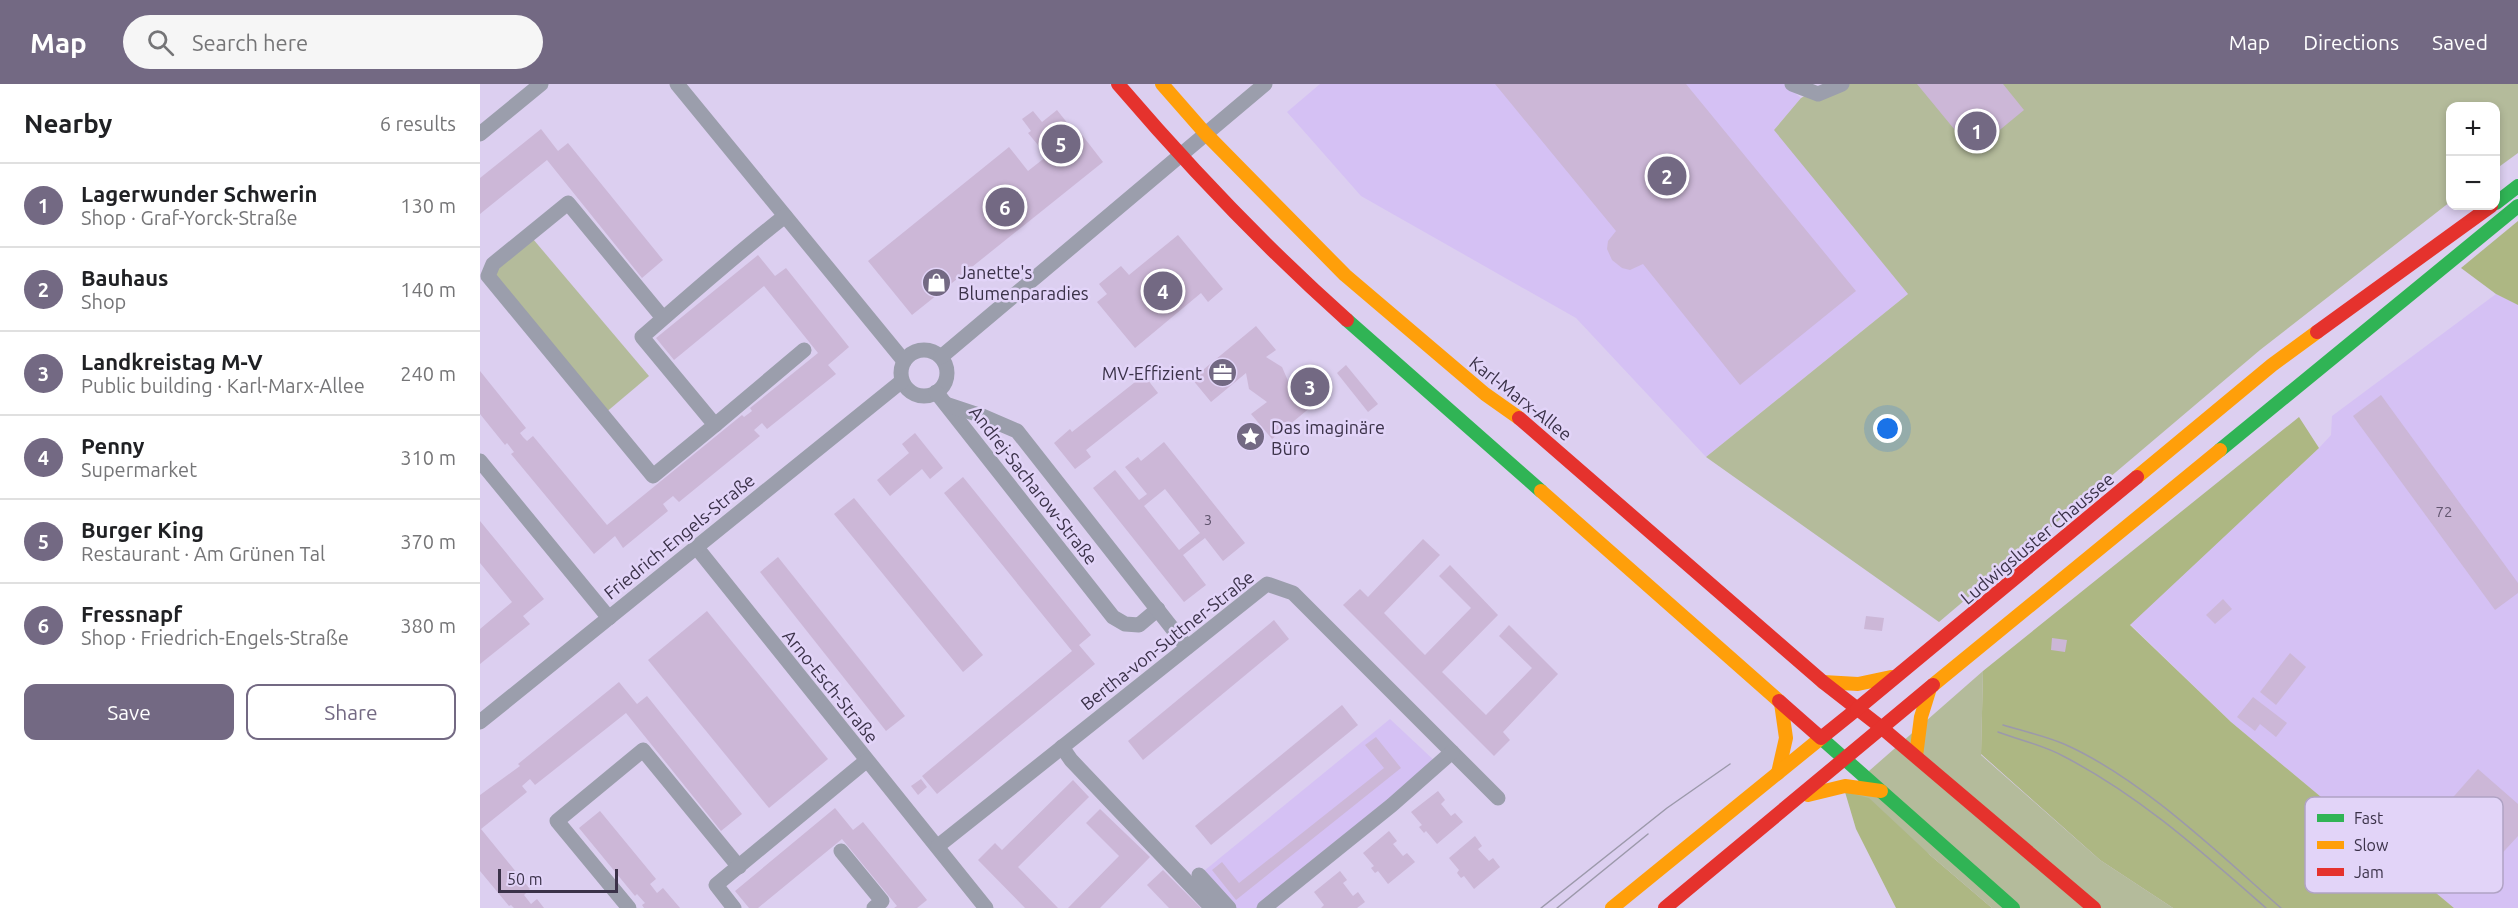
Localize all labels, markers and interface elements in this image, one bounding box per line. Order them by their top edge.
search box [123,15,543,69]
icon: search [144,26,177,59]
text: Map [30,27,87,58]
text: Search here [192,30,308,55]
text: Map [2229,30,2270,54]
text: Directions [2303,30,2399,54]
text: Saved [2432,30,2488,54]
map controls [2446,102,2500,210]
button: + [2446,102,2500,156]
pin: 1 [1958,108,1996,154]
text: Nearby [24,109,112,138]
text: 6 results [380,112,456,135]
pin: 5 [1042,122,1080,166]
pin: 2 [1648,154,1686,199]
button: − [2446,156,2500,210]
text: Lagerwunder Schwerin [81,181,317,206]
pin: 6 [986,184,1024,230]
text: 1 [38,194,49,217]
text: 130 m [400,194,456,217]
text: Shop · Graf-Yorck-Straße [81,206,298,229]
place label: Janette's Blumenparadies [958,262,1089,303]
text: Bauhaus [81,265,168,290]
shop icon: Janette's Blumenparadies [921,266,953,298]
pin: 4 [1144,268,1182,314]
text: 2 [38,278,49,301]
text: 140 m [400,278,456,301]
text: Shop [81,290,126,313]
text: Landkreistag M-V [81,349,263,374]
street label: Karl-Marx-Allee [1466,352,1576,444]
office icon: MV-Effizient [1207,357,1239,389]
text: 3 [38,362,49,385]
text: 240 m [400,362,456,385]
place label: MV-Effizient [1102,363,1202,383]
pin: 3 [1290,364,1330,410]
text: Public building · Karl-Marx-Allee [81,374,365,397]
street label: Andrej-Sacharow-Straße [966,402,1102,568]
your location [1873,414,1902,443]
place label: Das imaginäre Büro [1271,417,1385,458]
place icon: Das imaginäre Büro [1234,421,1266,453]
text: Penny [81,433,144,458]
text: 4 [38,446,49,469]
text: 310 m [400,446,456,469]
text: Supermarket [81,458,197,481]
street label: Ludwigsluster Chaussee [1956,468,2118,608]
street label: Friedrich-Engels-Straße [600,469,758,603]
house number: 72 [2436,503,2452,520]
house number: 3 [1204,511,1212,528]
text: Burger King [81,517,204,542]
text: 5 [38,530,49,553]
text: 370 m [400,530,456,553]
text: Restaurant · Am Grünen Tal [81,542,325,565]
street label: Bertha-von-Suttner-Straße [1077,566,1257,714]
text: Fressnapf [81,601,182,626]
text: 6 [38,614,49,637]
text: 380 m [400,614,456,637]
street label: Arno-Esch-Straße [779,625,883,747]
text: Shop · Friedrich-Engels-Straße [81,626,349,649]
button: Save [24,684,234,740]
button: Share [246,684,456,740]
legend [2305,797,2503,893]
text: Fast [2354,809,2384,827]
text: Slow [2354,836,2389,854]
text: Jam [2354,863,2384,881]
scale bar [498,866,618,894]
text: 50 m [507,870,543,888]

